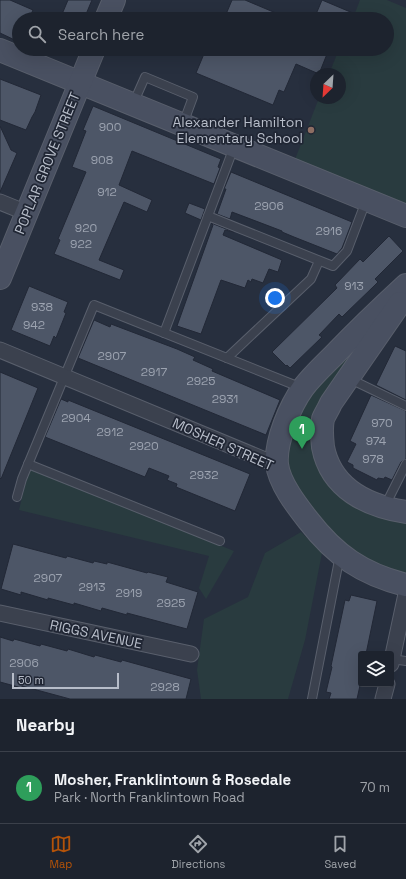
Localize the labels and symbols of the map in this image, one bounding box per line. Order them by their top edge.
north arrow [310,68,346,104]
street label: POPLAR GROVE STREET [10,89,84,237]
place label: Alexander Hamilton Elementary School [172,113,303,147]
house number: 900 [99,119,121,135]
marker: Alexander Hamilton Elementary School [306,125,316,135]
house number: 908 [91,152,113,168]
house number: 912 [97,184,117,200]
house number: 2906 [254,198,284,214]
house number: 920 [75,220,97,236]
house number: 2916 [316,223,342,239]
house number: 922 [70,236,92,252]
house number: 913 [344,278,364,294]
your location [265,288,285,308]
house number: 938 [31,299,53,315]
house number: 942 [23,317,45,333]
house number: 2907 [98,348,127,364]
house number: 2917 [141,364,167,380]
house number: 2925 [187,373,215,389]
house number: 2931 [212,391,238,407]
house number: 2904 [61,410,91,426]
street label: MOSHER STREET [170,414,276,474]
house number: 970 [371,415,393,431]
pin: 1 [289,416,315,449]
house number: 2912 [97,424,123,440]
house number: 974 [366,433,387,449]
house number: 2920 [129,438,159,454]
house number: 978 [362,451,384,467]
house number: 2932 [189,467,219,483]
house number: 2907 [34,570,63,586]
house number: 2913 [79,579,105,595]
house number: 2919 [116,585,142,601]
house number: 2925 [157,595,185,611]
street label: RIGGS AVENUE [48,615,144,653]
house number: 2906 [9,655,39,671]
scale bar [12,671,119,690]
house number: 2928 [150,679,180,695]

